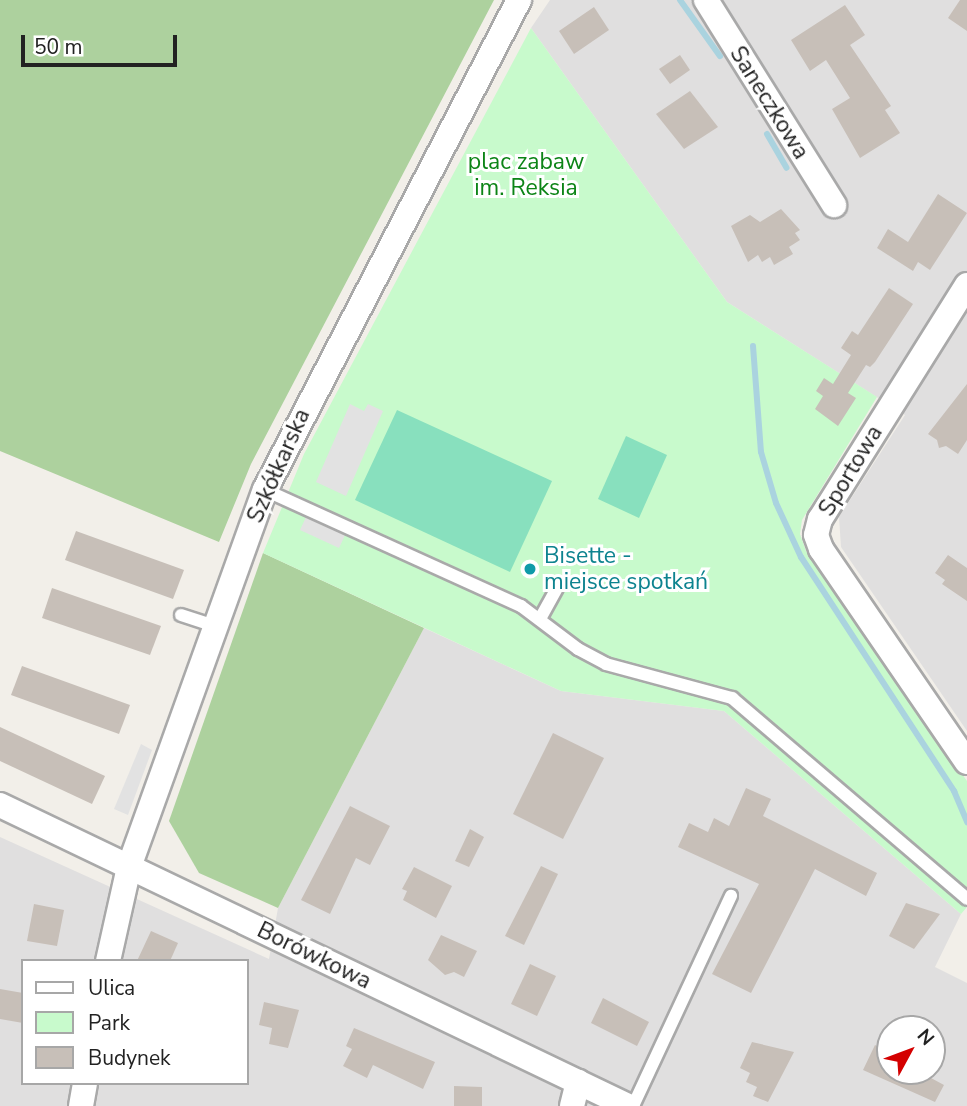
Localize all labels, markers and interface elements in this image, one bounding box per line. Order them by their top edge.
scale bar [24,21,180,65]
text: 50 m [34,33,83,61]
street label: Saneczkowa [723,41,815,165]
park label: plac zabaw im. Reksia [468,148,584,202]
street label: Szkółkarska [242,405,316,527]
street label: Sportowa [813,421,889,521]
place label: Bisette - miejsce spotkań [544,542,708,596]
marker: Bisette - miejsce spotkań [522,561,538,577]
street label: Borówkowa [252,917,376,995]
legend [21,959,248,1085]
text: Ulica [88,974,135,1002]
text: Park [88,1009,130,1037]
north arrow [876,1015,946,1085]
text: N [911,1024,940,1051]
text: Budynek [88,1044,171,1072]

